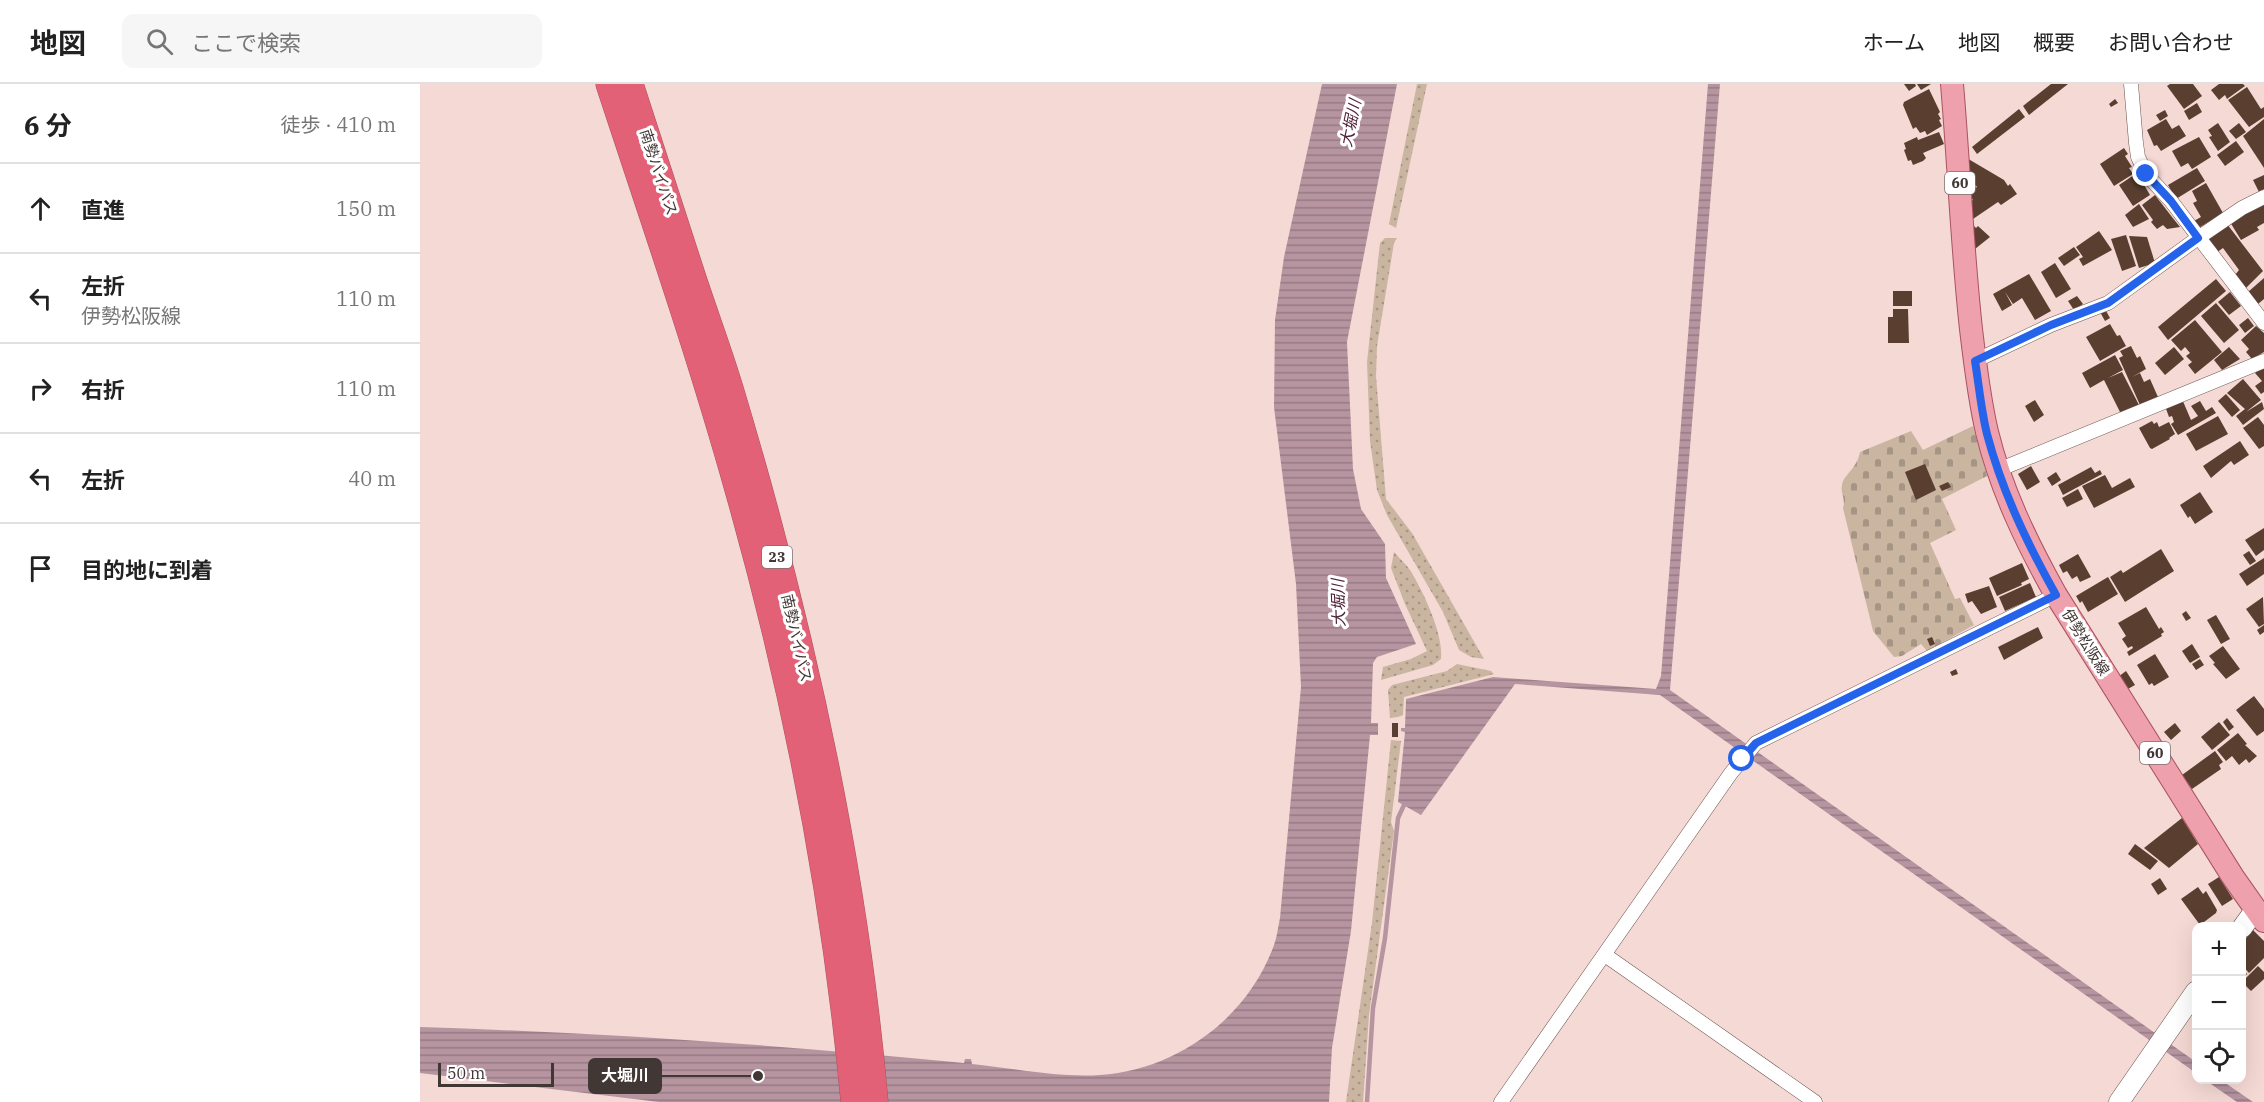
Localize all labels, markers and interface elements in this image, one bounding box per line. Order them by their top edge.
search box [122,14,542,68]
text: 地図 [30,24,86,61]
icon: search [143,25,176,58]
text: ここで検索 [191,28,301,57]
text: ホーム [1863,28,1925,56]
text: 地図 [1958,28,2000,56]
text: 概要 [2033,28,2075,56]
text: お問い合わせ [2108,28,2234,56]
water label: 大堀川 [1335,95,1365,149]
text: 6 分 [24,108,72,142]
text: 徒歩 · 410 m [281,111,396,138]
street label: 南勢バイパス [636,126,682,218]
route end [2132,160,2158,186]
road number: 60 [1945,172,1975,194]
icon: ahead [24,192,57,225]
text: 直進 [81,195,125,224]
text: 150 m [336,195,396,222]
text: 左折 [81,271,125,300]
icon: left [24,282,57,315]
text: 110 m [336,285,396,312]
text: 伊勢松阪線 [81,302,181,329]
icon: right [24,372,57,405]
text: 右折 [81,375,125,404]
text: 110 m [336,375,396,402]
icon: left [24,462,57,495]
text: 左折 [81,465,125,494]
text: 40 m [348,465,396,492]
road number: 23 [762,546,792,568]
icon: arrive [24,552,57,585]
text: 目的地に到着 [81,555,213,584]
water label: 大堀川 [1327,577,1349,627]
street label: 南勢バイパス [778,592,816,684]
street label: 伊勢松阪線 [2058,605,2114,679]
road number: 60 [2140,742,2170,764]
route start [1728,745,1754,771]
map controls [2192,922,2246,1084]
button: + [2192,922,2246,976]
button: − [2192,976,2246,1030]
button: locate [2192,1030,2246,1084]
callout: 大堀川 [589,1059,661,1093]
scale bar [438,1060,554,1088]
text: 50 m [447,1063,485,1083]
text: 大堀川 [601,1065,649,1085]

